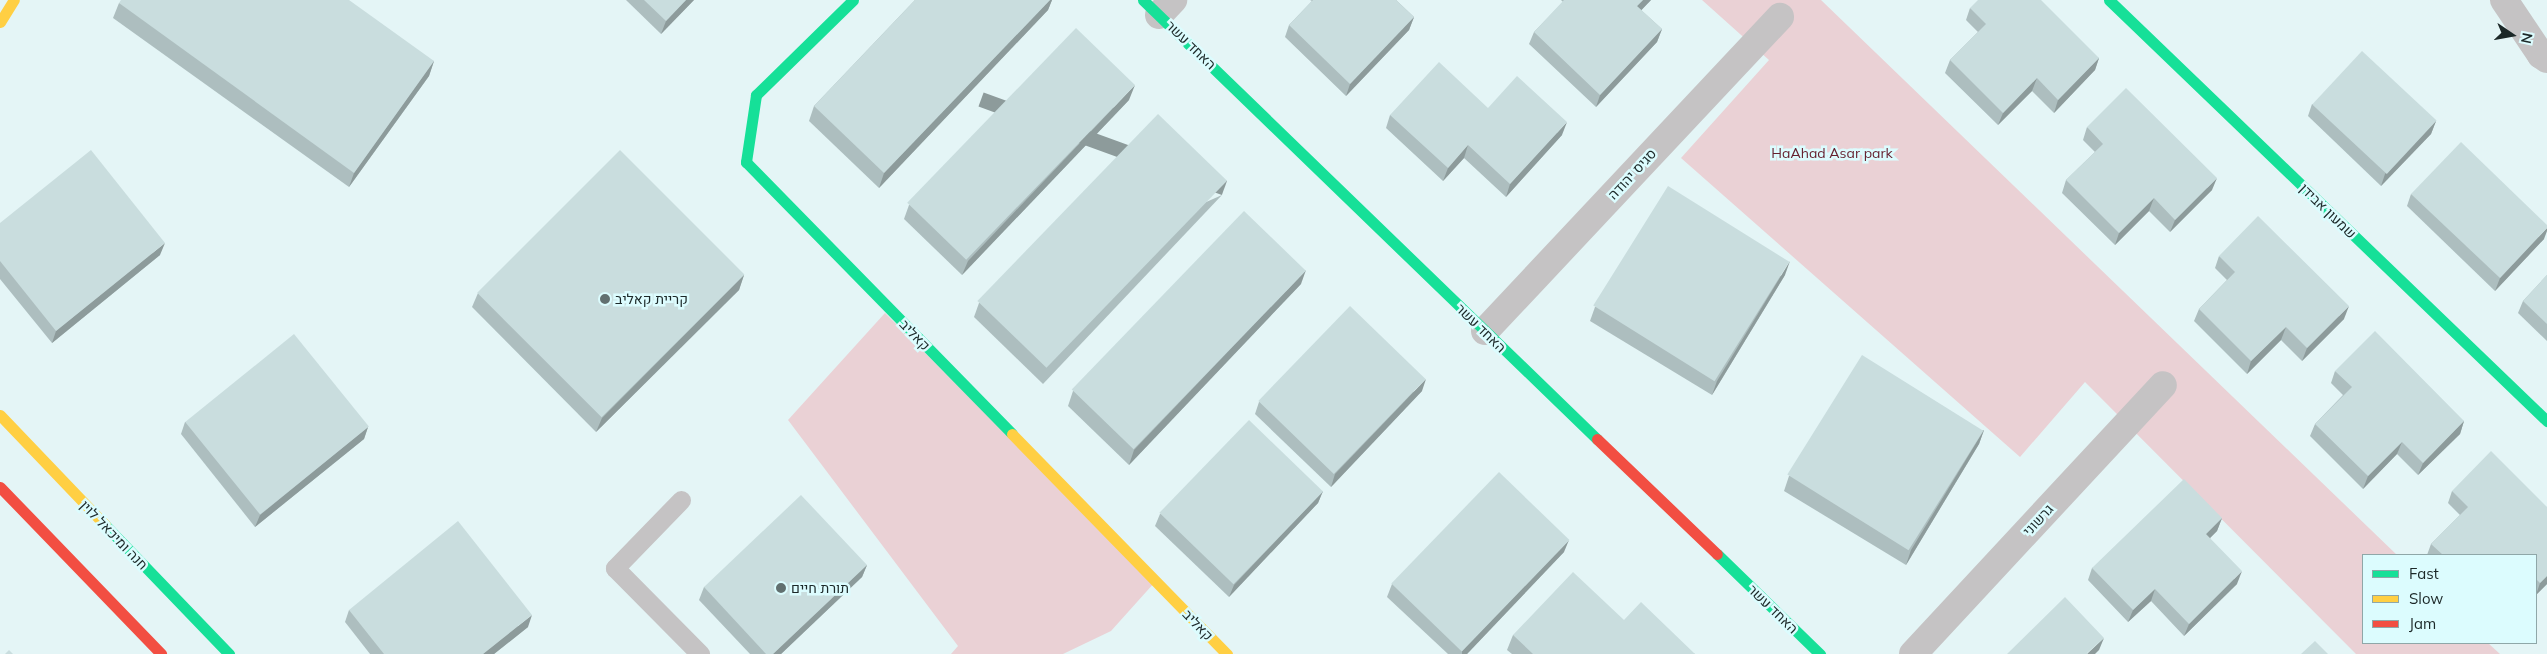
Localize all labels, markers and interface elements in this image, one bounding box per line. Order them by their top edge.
north arrow [2487,10,2537,60]
street label: האחד עשר [1163,17,1219,73]
text: N [2517,31,2537,45]
street label: סגיס יהודה [1604,145,1660,203]
park label: HaAhad Asar park [1771,145,1893,161]
street label: שמעון אבידן [2296,180,2360,242]
place label: קריית קאליב [615,291,688,307]
marker: קריית קאליב [599,293,611,305]
street label: האחד עשר [1453,300,1509,356]
street label: קאליב [896,316,934,354]
street label: חנה ומיכאל לוין [77,497,151,573]
street label: גרשוני [2019,501,2057,539]
legend [2362,554,2537,644]
text: Fast [2409,564,2439,583]
place label: תורת חיים [791,580,849,596]
street label: האחד עשר [1745,581,1801,637]
marker: תורת חיים [775,582,787,594]
text: Slow [2409,589,2443,608]
street label: קאליב [1179,606,1217,644]
text: Jam [2409,614,2436,633]

